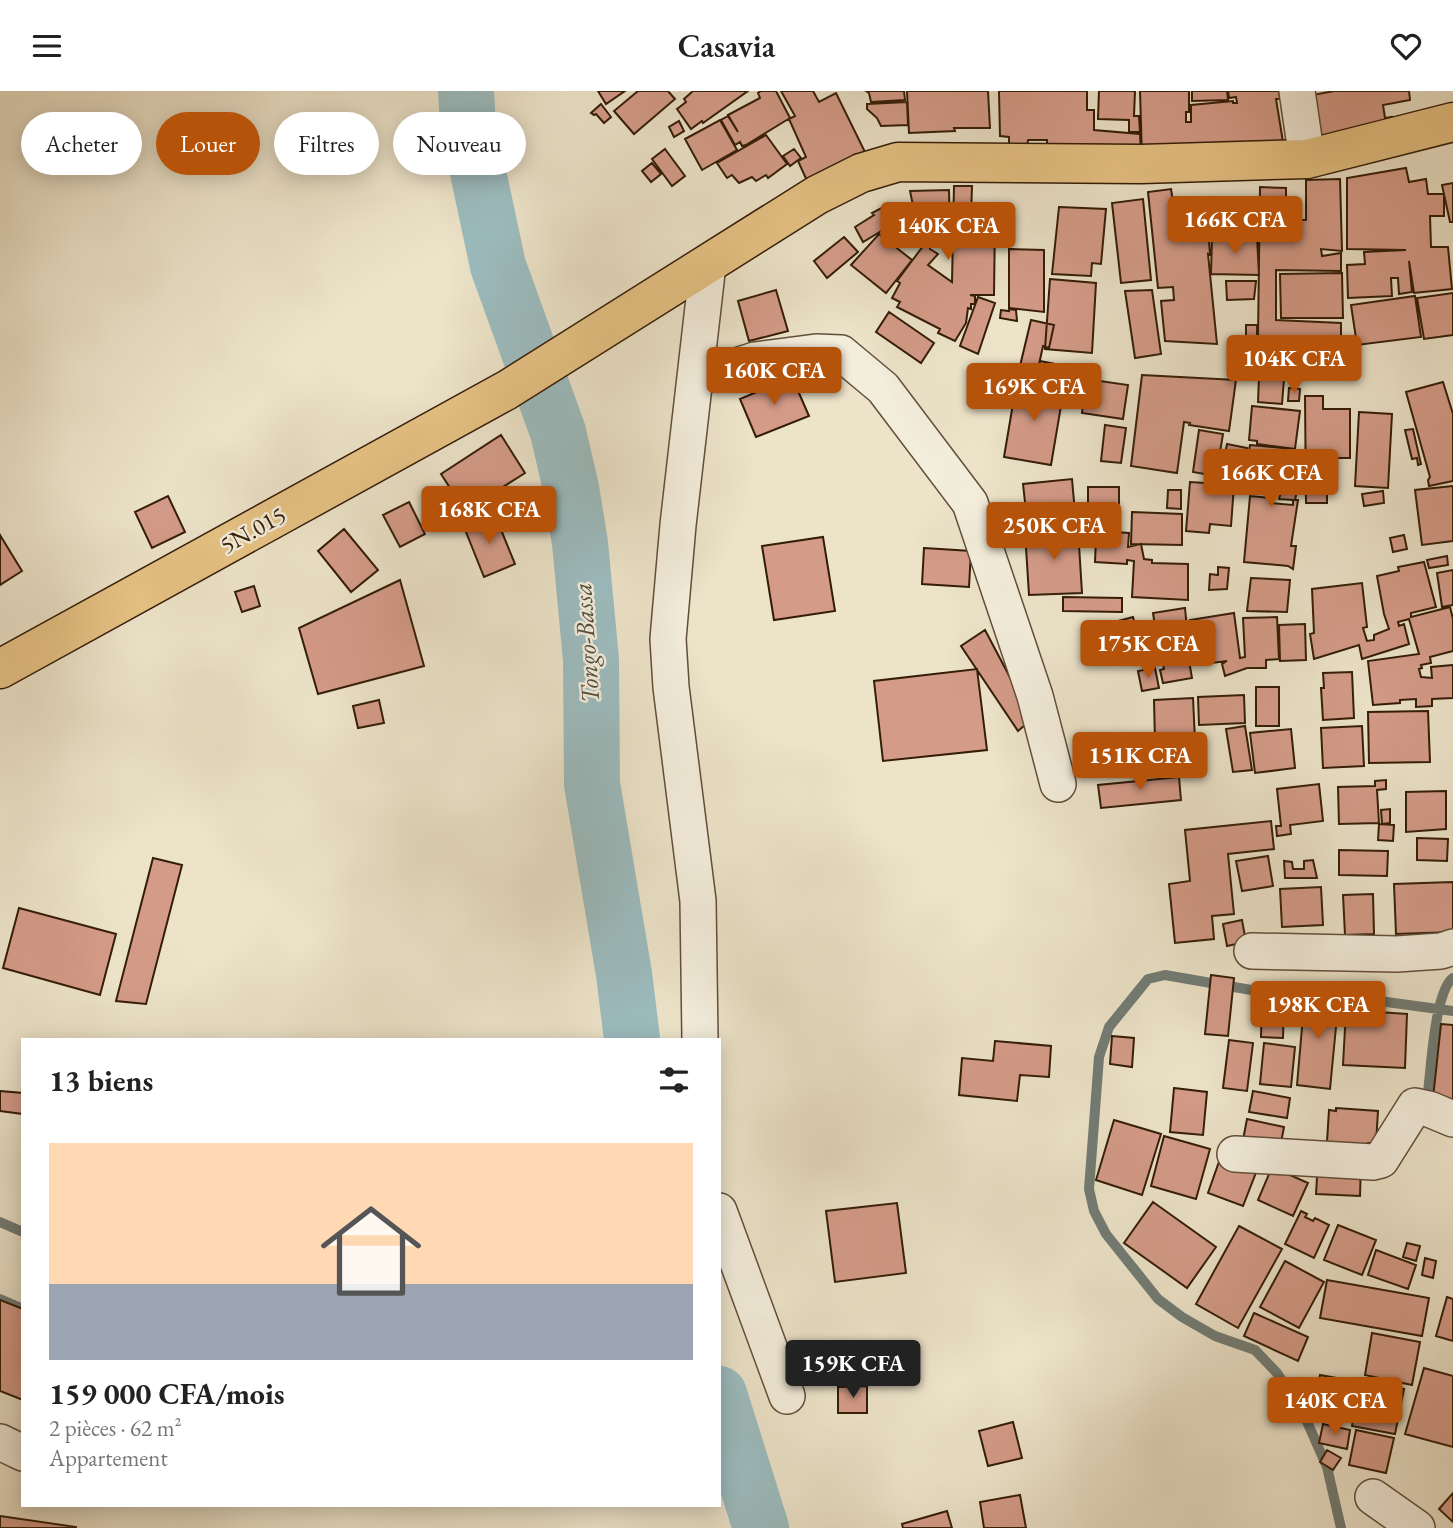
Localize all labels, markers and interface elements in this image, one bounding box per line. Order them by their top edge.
text: Casavia [678,25,775,67]
icon: menu [28,27,66,65]
icon: heart [1387,27,1425,65]
chip: Acheter [21,112,142,175]
chip: Louer [156,112,260,175]
chip: Filtres [274,112,379,175]
chip: Nouveau [393,112,526,175]
pin: 166K CFA [1163,197,1307,256]
pin: 140K CFA [876,202,1020,262]
text: 166K CFA [1183,204,1287,234]
text: 140K CFA [896,210,1000,240]
pin: 104K CFA [1222,335,1366,395]
text: 104K CFA [1242,343,1346,373]
pin: 160K CFA [702,347,846,407]
text: 160K CFA [722,355,826,385]
pin: 169K CFA [962,363,1106,423]
text: 169K CFA [982,371,1086,401]
pin: 166K CFA [1199,449,1343,509]
text: 166K CFA [1219,457,1323,487]
pin: 168K CFA [417,487,561,546]
text: 168K CFA [437,494,541,524]
street label: 5N.015 [214,499,291,560]
pin: 250K CFA [982,503,1126,562]
text: 250K CFA [1002,510,1106,540]
water label: Tongo-Bassa [565,582,607,704]
pin: 175K CFA [1076,621,1220,680]
text: 175K CFA [1096,628,1200,658]
pin: 151K CFA [1068,733,1212,792]
text: 151K CFA [1088,740,1192,770]
pin: 198K CFA [1246,981,1390,1041]
text: 198K CFA [1266,989,1370,1019]
text: 13 biens [49,1061,153,1100]
icon: filters [655,1061,693,1099]
icon: home [308,1188,434,1314]
pin: 159K CFA [781,1341,925,1400]
text: 159K CFA [801,1348,905,1378]
text: 159 000 CFA/mois [49,1374,285,1413]
pin: 140K CFA [1263,1377,1407,1437]
text: 140K CFA [1283,1385,1387,1415]
text: 2 pièces · 62 m² [49,1413,182,1443]
text: Appartement [49,1443,168,1473]

